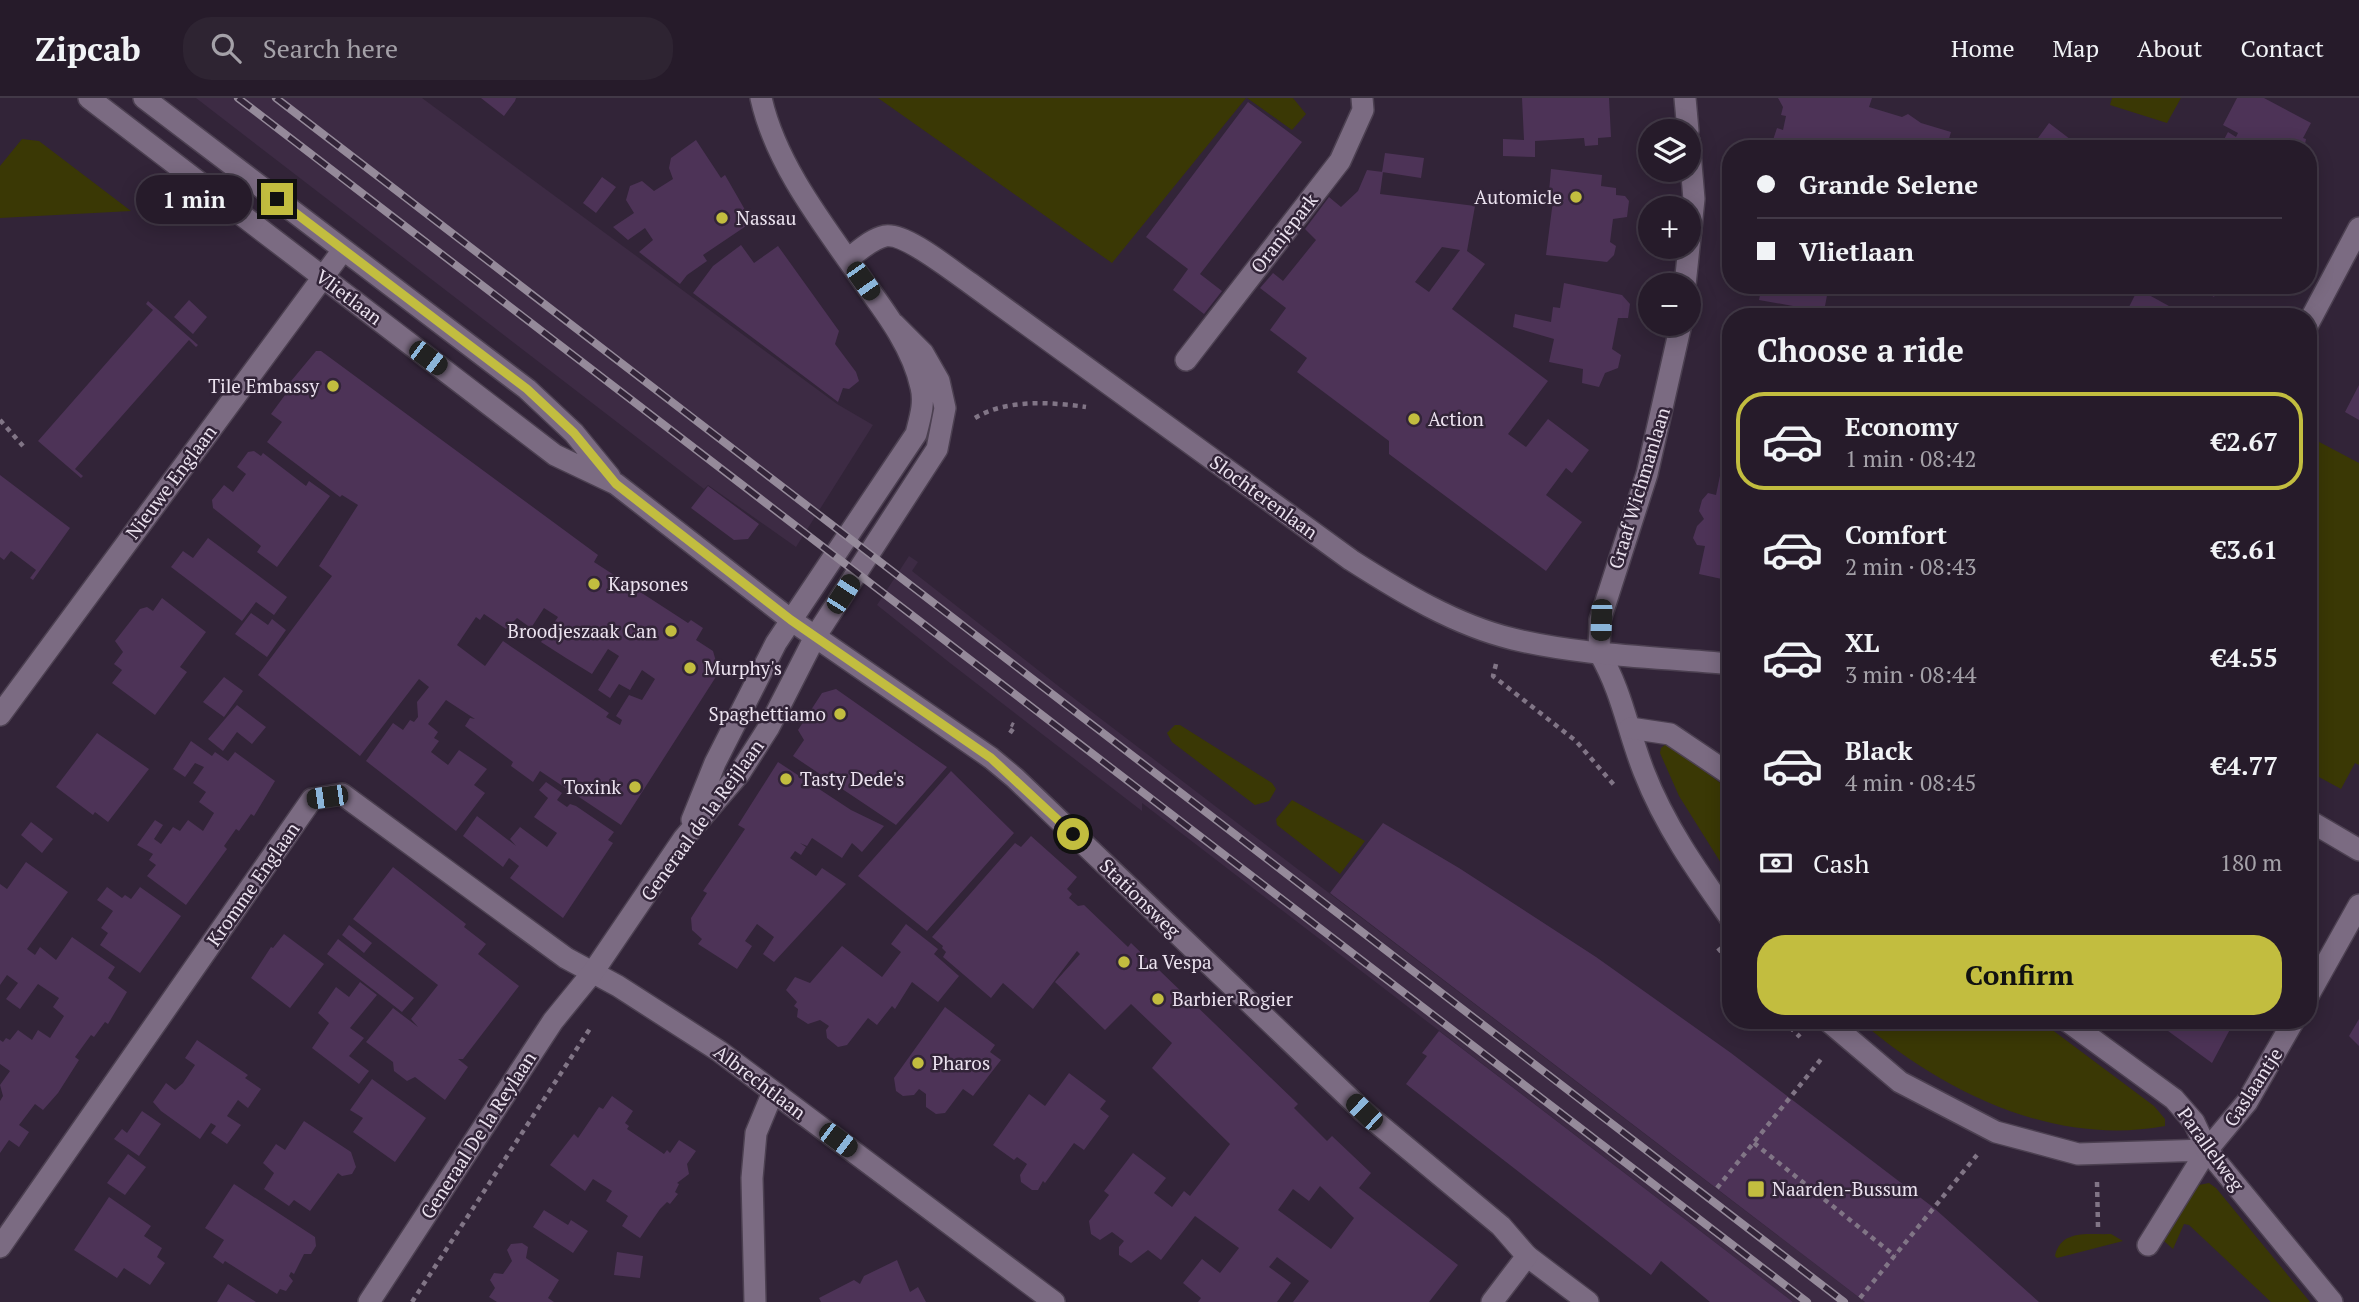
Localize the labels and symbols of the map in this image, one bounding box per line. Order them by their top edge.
callout: 1 min [137,174,252,224]
route end [261,183,293,215]
place label: Automicle [1474,184,1562,209]
street label: Oranjepark [1245,188,1323,278]
marker: Automicle [1568,189,1584,205]
place label: Nassau [736,205,797,230]
marker: Nassau [714,210,730,226]
car [843,258,884,304]
street label: Vlietlaan [311,263,388,330]
car [405,337,452,379]
place label: Tile Embassy [208,373,319,398]
marker: Tile Embassy [325,378,341,394]
street label: Graaf Wichmanlaan [1602,404,1675,572]
place label: Action [1428,406,1484,431]
marker: Action [1406,411,1422,427]
street label: Nieuwe Englaan [120,420,222,544]
street label: Slochterenlaan [1205,449,1323,544]
place label: Kapsones [608,571,688,596]
car [823,571,864,617]
marker: Kapsones [586,576,602,592]
car [1590,599,1613,641]
place label: Broodjeszaak Can [507,618,657,643]
marker: Broodjeszaak Can [663,623,679,639]
place label: Murphy's [704,655,782,680]
marker: Murphy's [682,660,698,676]
place label: Spaghettiamo [708,701,826,726]
marker: Spaghettiamo [832,706,848,722]
street label: Generaal de la Reijlaan [635,734,769,905]
place label: Tasty Dede's [800,766,905,791]
marker: Tasty Dede's [778,771,794,787]
place label: Toxink [563,774,621,799]
marker: Toxink [627,779,643,795]
car [305,784,350,810]
street label: Kromme Englaan [201,817,305,951]
route start [1057,818,1089,850]
street label: Stationsweg [1095,853,1187,943]
place label: La Vespa [1138,949,1212,974]
marker: La Vespa [1116,954,1132,970]
place label: Barbier Rogier [1172,986,1294,1011]
marker: Barbier Rogier [1150,991,1166,1007]
street label: Albrechtlaan [709,1039,811,1124]
street label: Gaslaantje [2218,1043,2287,1131]
street label: Generaal De la Reylaan [414,1046,541,1223]
place label: Pharos [932,1050,990,1075]
marker: Pharos [910,1055,926,1071]
car [1342,1090,1387,1134]
street label: Parallelweg [2173,1102,2251,1196]
car [815,1119,862,1161]
place label: Naarden-Bussum [1772,1176,1919,1201]
marker: Naarden-Bussum [1746,1179,1766,1199]

